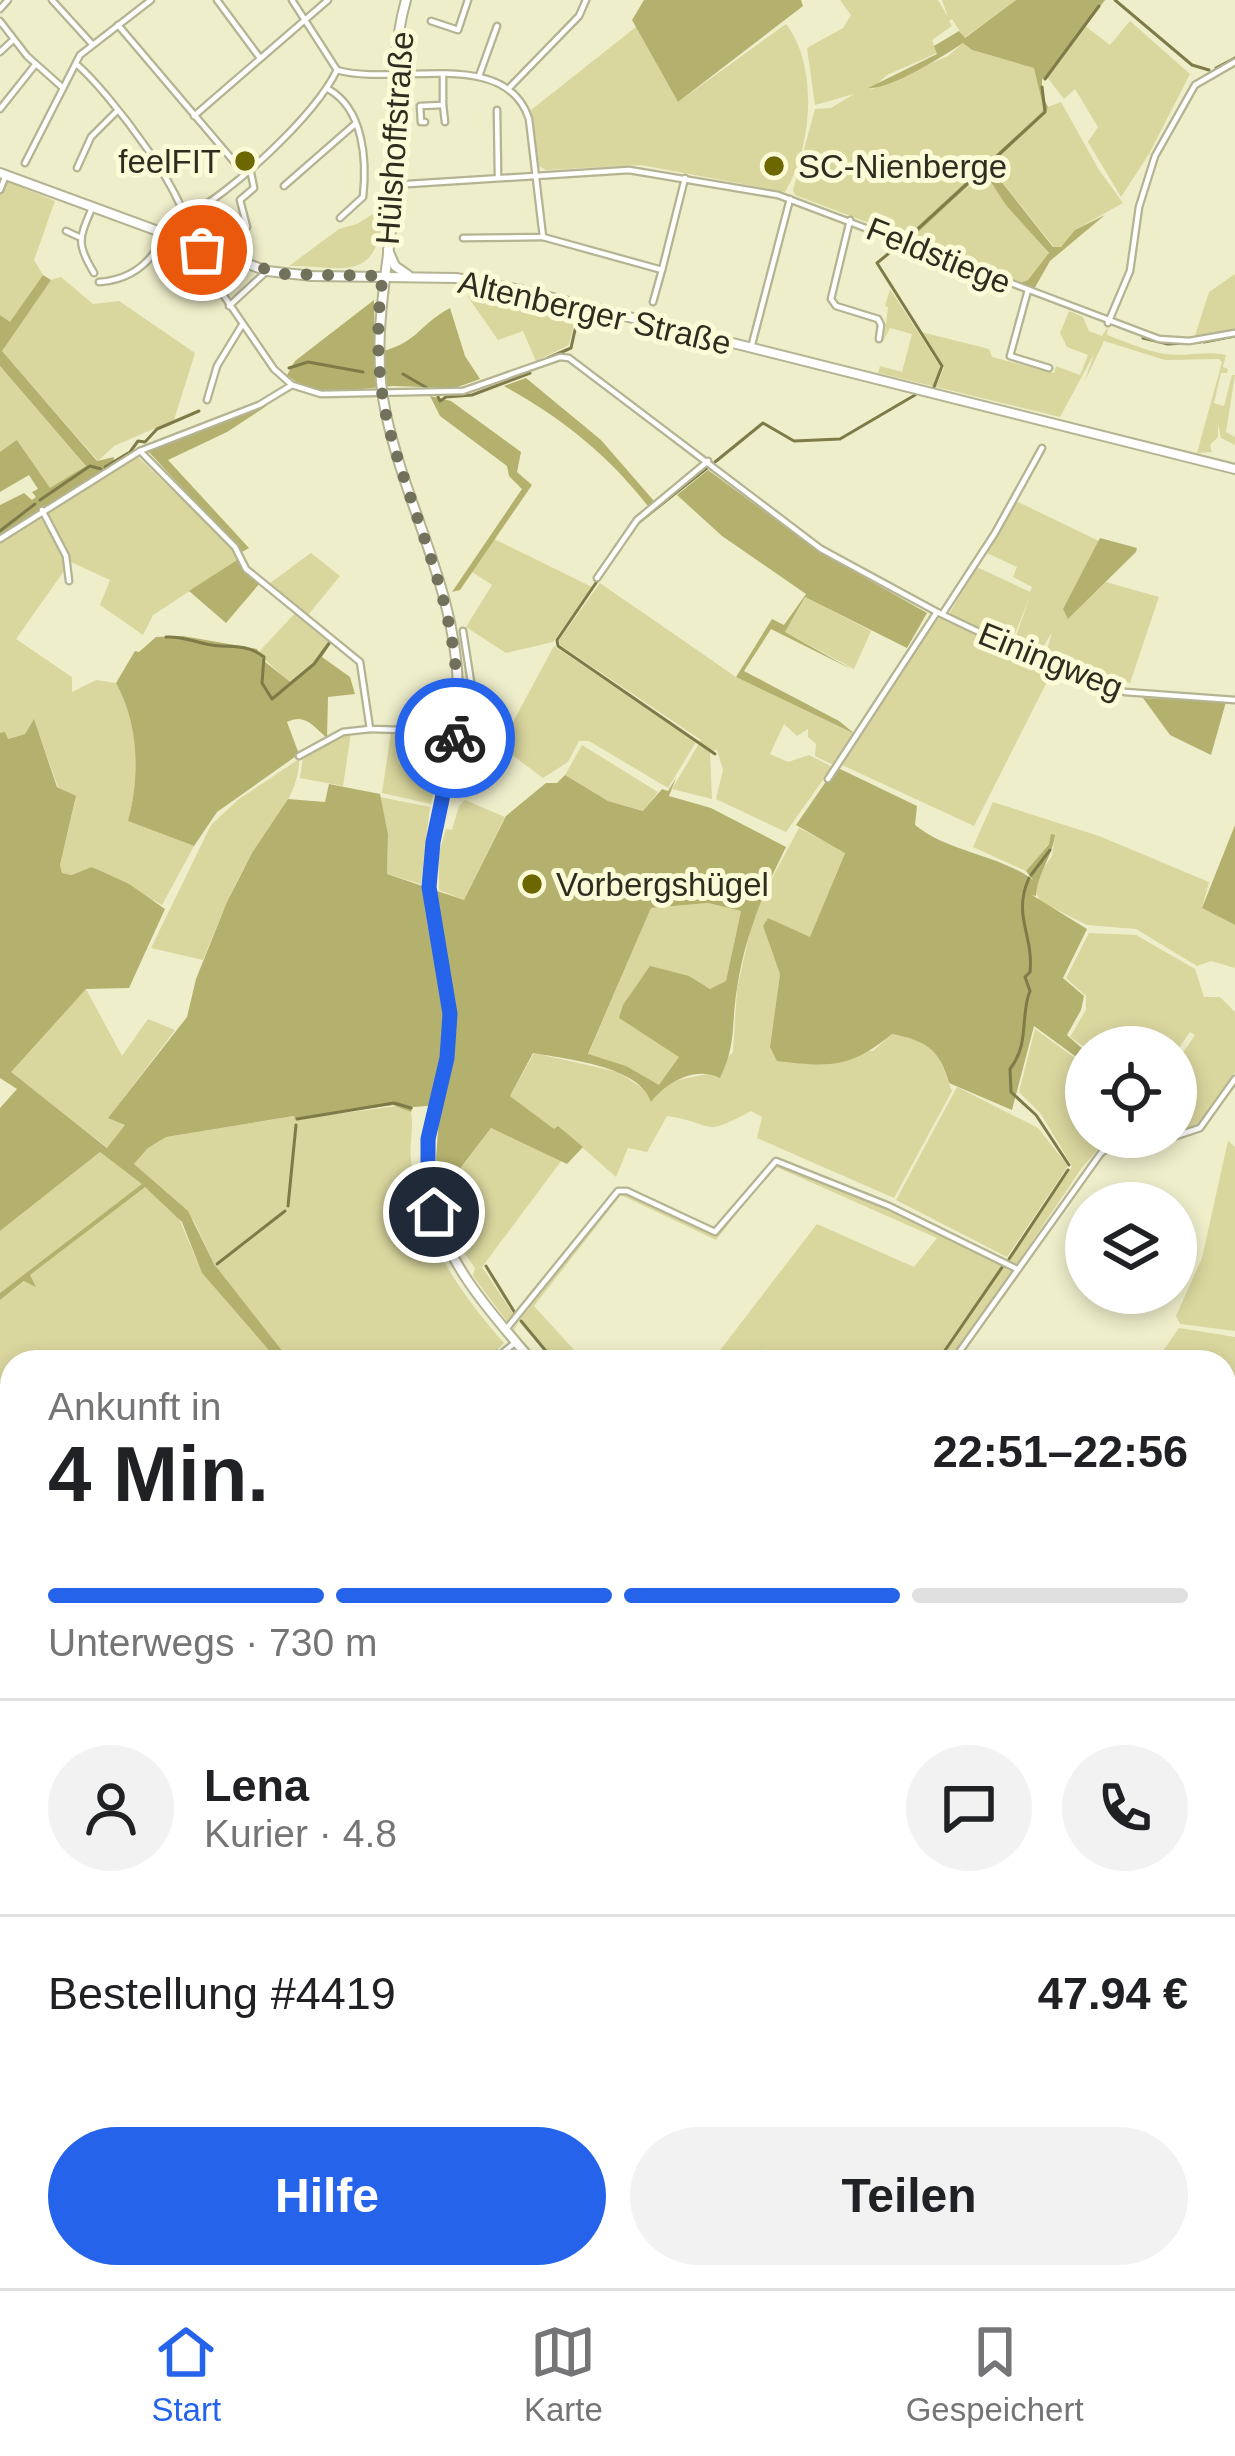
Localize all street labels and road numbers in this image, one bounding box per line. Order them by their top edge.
street label: Hülshoffstraße [369,30,420,246]
street label: Feldstiege [861,210,1016,301]
street label: Altenberger Straße [455,263,735,362]
street label: Einingweg [973,615,1128,706]

